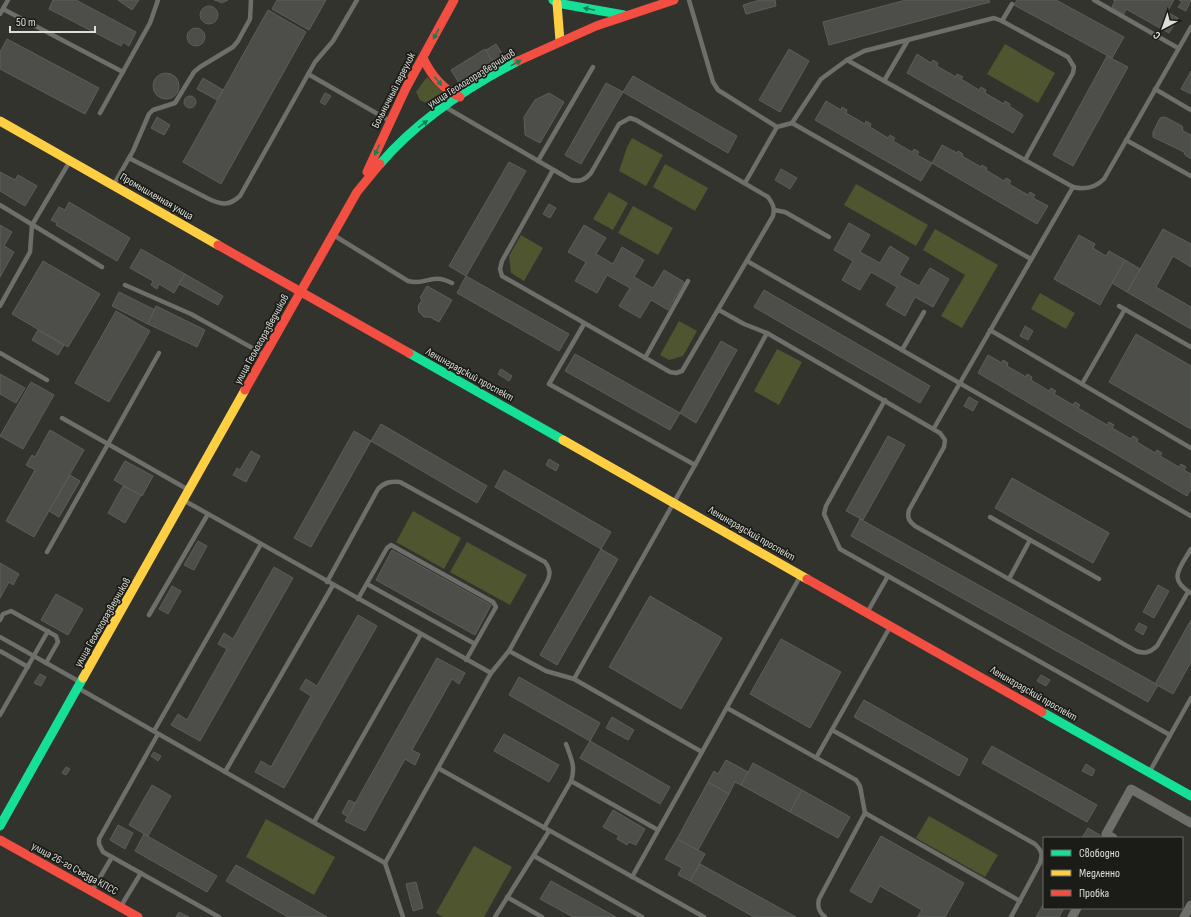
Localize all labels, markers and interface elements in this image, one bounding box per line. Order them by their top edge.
one-way arrow [583,5,595,11]
scale bar [10,8,95,34]
north arrow [1143,8,1183,48]
text: 50 m [16,15,36,30]
one-way arrow [432,28,439,40]
text: С [1150,28,1163,42]
street label: улица Геологоразведчиков [425,46,518,111]
street label: Больничный переулок [369,49,419,130]
one-way arrow [511,59,522,66]
one-way arrow [433,76,442,86]
one-way arrow [417,120,428,128]
one-way arrow [374,144,380,156]
street label: Промышленная улица [118,170,196,223]
street label: улица Геологоразведчиков [231,292,292,387]
street label: Ленинградский проспект [423,344,516,404]
street label: Ленинградский проспект [705,503,798,564]
street label: улица Геологоразведчиков [72,575,134,669]
street label: Ленинградский проспект [987,663,1080,724]
legend [1043,837,1183,909]
street label: улица 26-го Съезда КПСС [29,839,120,898]
text: Свободно [1079,846,1120,861]
text: Медленно [1079,866,1120,881]
text: Пробка [1079,886,1110,901]

